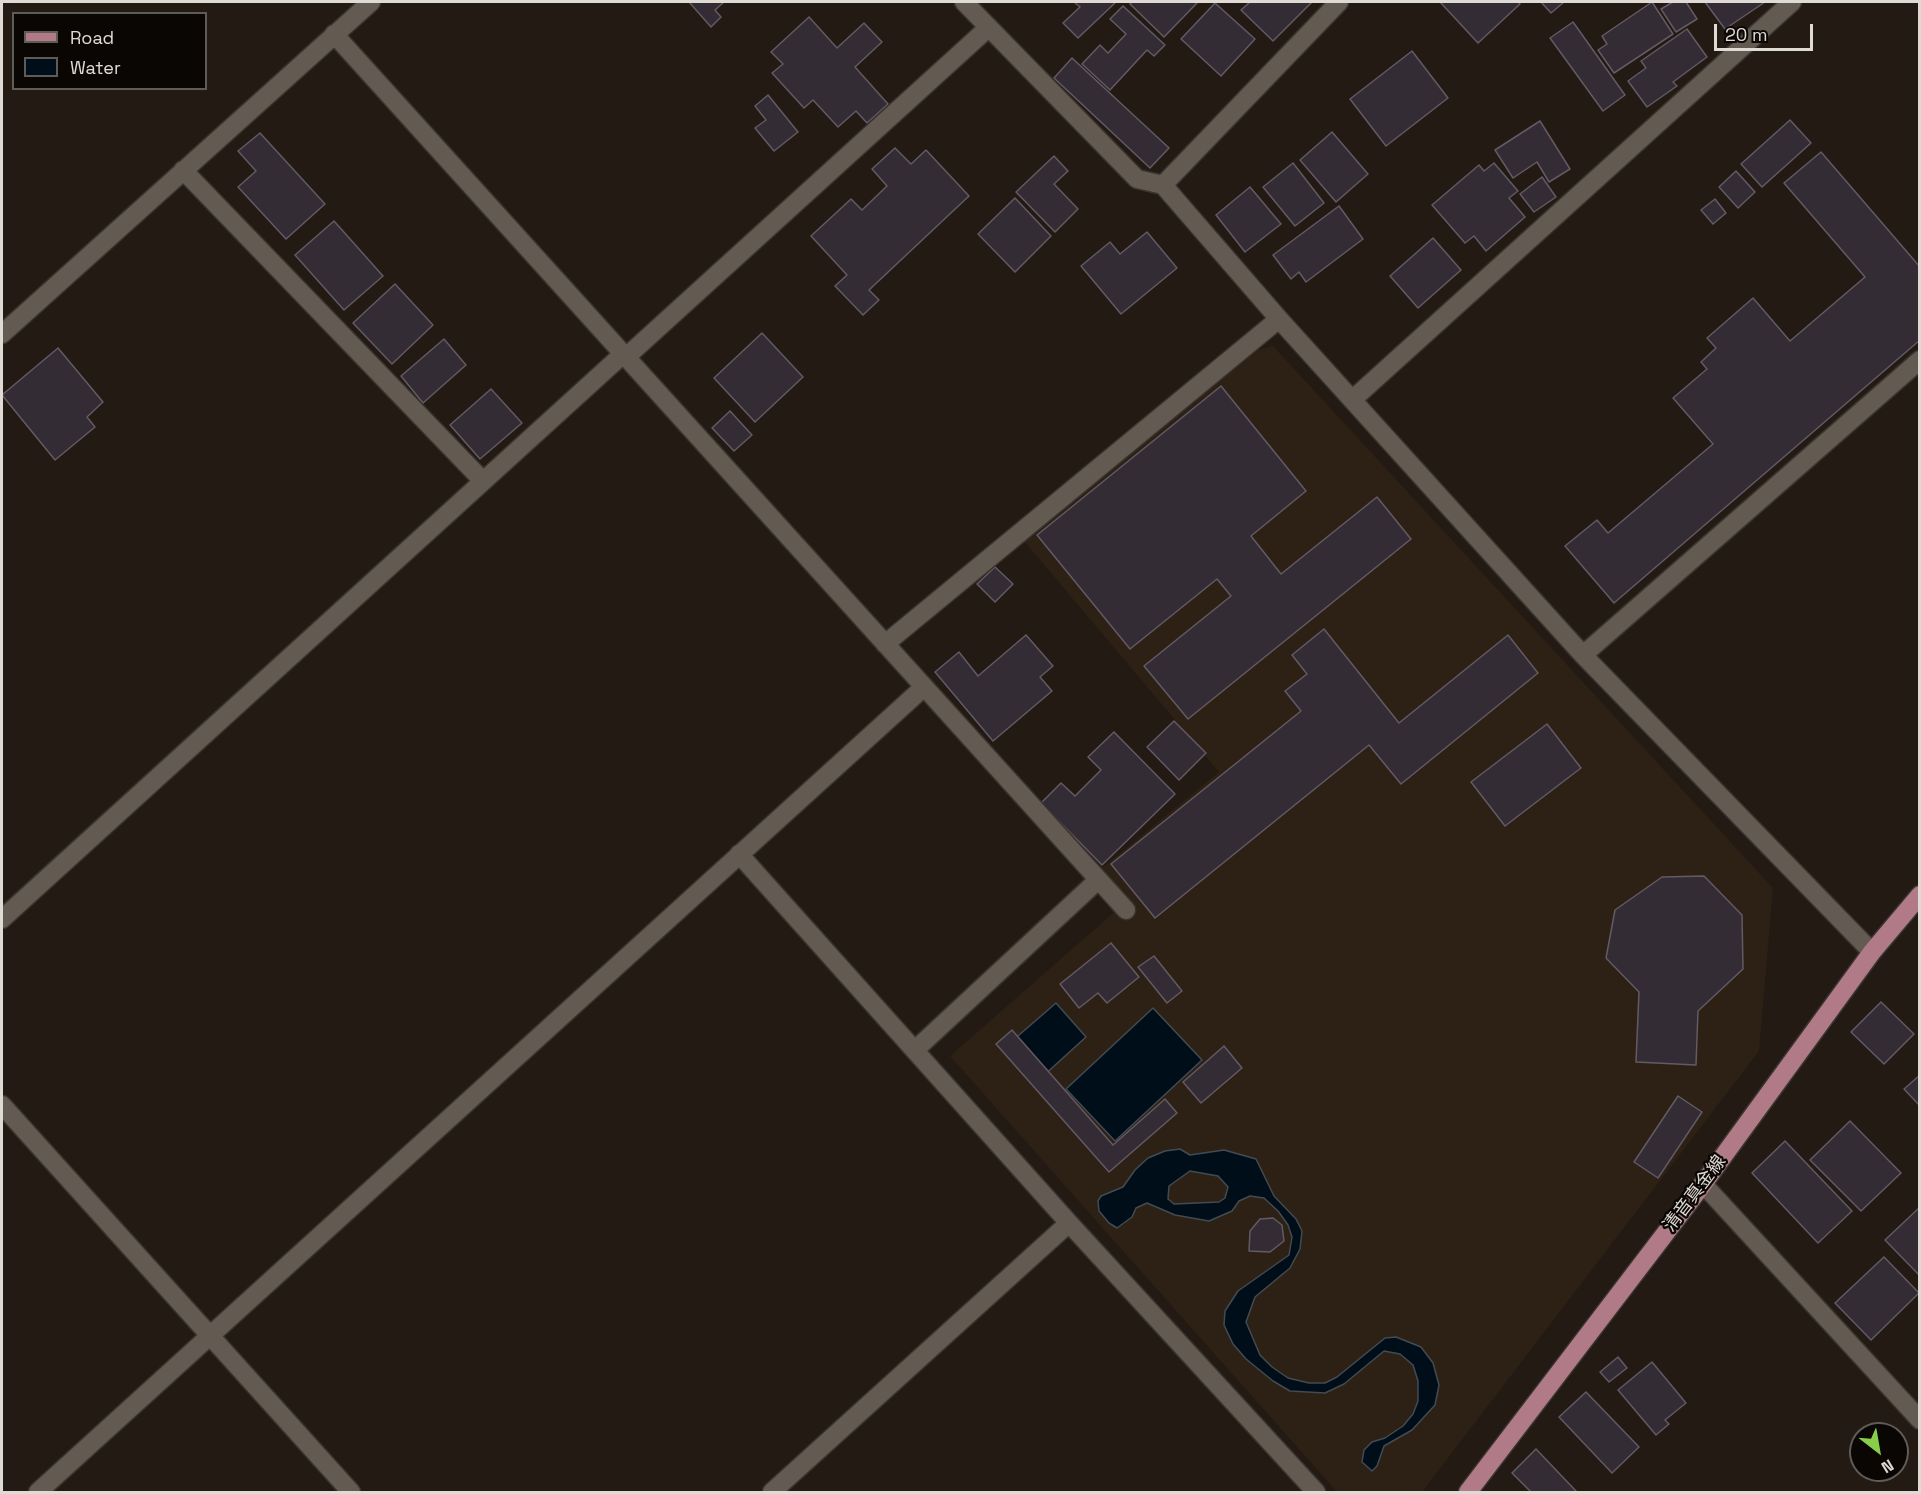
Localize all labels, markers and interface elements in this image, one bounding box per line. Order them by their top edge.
legend [12,12,207,90]
scale bar [1717,12,1816,50]
text: 20 m [1725,23,1768,46]
text: Road [70,26,114,49]
text: Water [70,56,121,79]
street label: 清音真金線 [1659,1152,1731,1236]
north arrow [1849,1422,1909,1482]
text: N [1877,1454,1898,1478]

